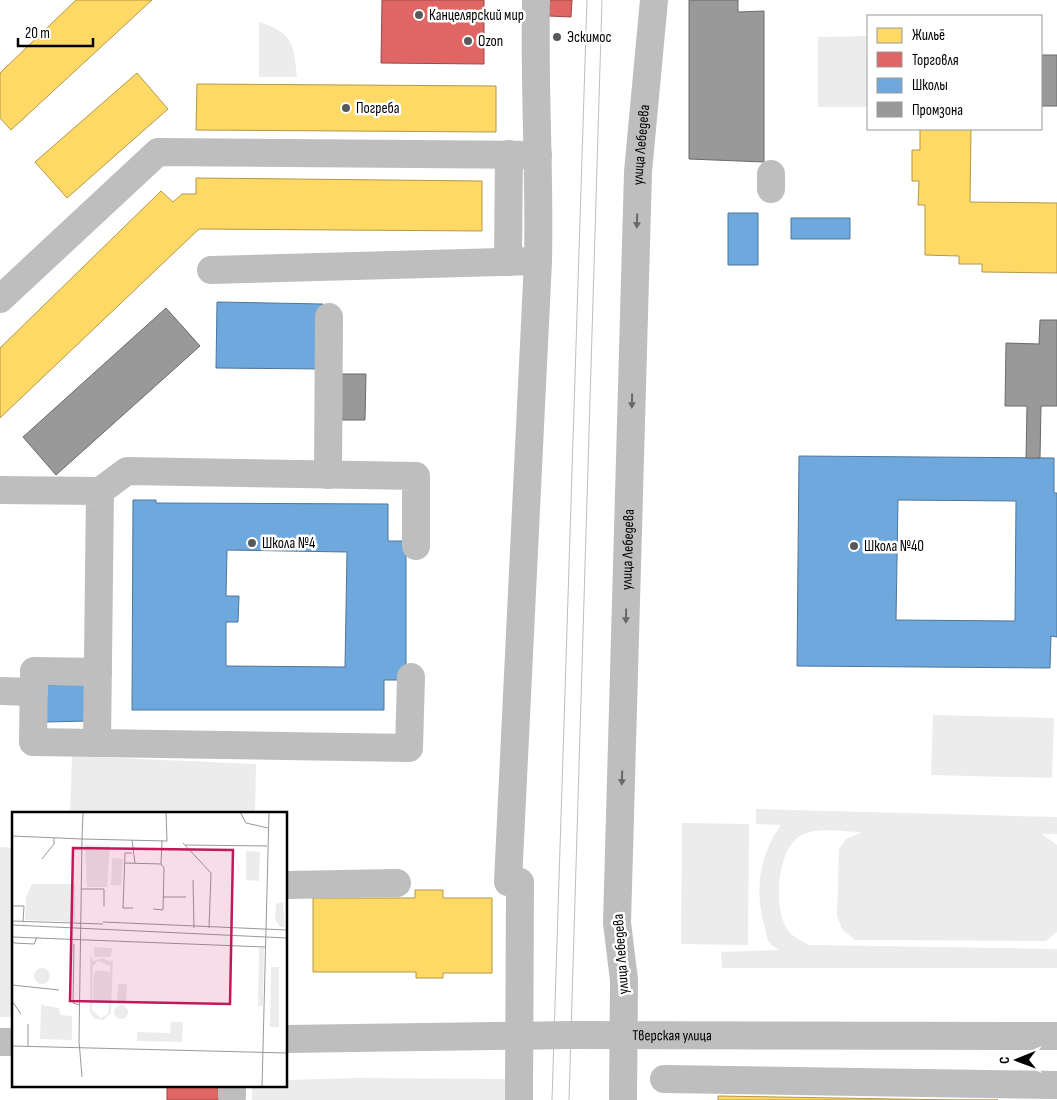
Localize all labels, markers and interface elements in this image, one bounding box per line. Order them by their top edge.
place label: Канцелярский мир [429,6,524,25]
marker: Канцелярский мир [413,9,425,21]
scale bar [18,15,92,47]
legend [867,15,1042,130]
text: 20 m [25,24,50,43]
text: Жильё [912,26,945,45]
place label: Эскимос [567,28,611,47]
marker: Эскимос [551,31,563,43]
place label: Ozon [478,32,503,51]
marker: Ozon [462,35,474,47]
text: Торговля [912,51,959,70]
text: Школы [912,76,948,95]
place label: Погреба [356,99,400,118]
text: Промзона [912,101,963,120]
marker: Погреба [340,102,352,114]
street label: улица Лебедева [628,103,654,185]
one-way arrow [632,213,640,229]
one-way arrow [627,393,635,409]
street label: улица Лебедева [617,509,638,590]
place label: Школа №4 [262,534,315,553]
marker: Школа №4 [246,537,258,549]
place label: Школа №40 [864,537,924,556]
marker: Школа №40 [848,540,860,552]
one-way arrow [622,608,630,624]
one-way arrow [618,771,626,787]
inset map [12,812,288,1088]
street label: улица Лебедева [609,913,633,995]
street label: Тверская улица [632,1026,712,1045]
north arrow [992,1035,1042,1085]
text: С [996,1056,1013,1064]

